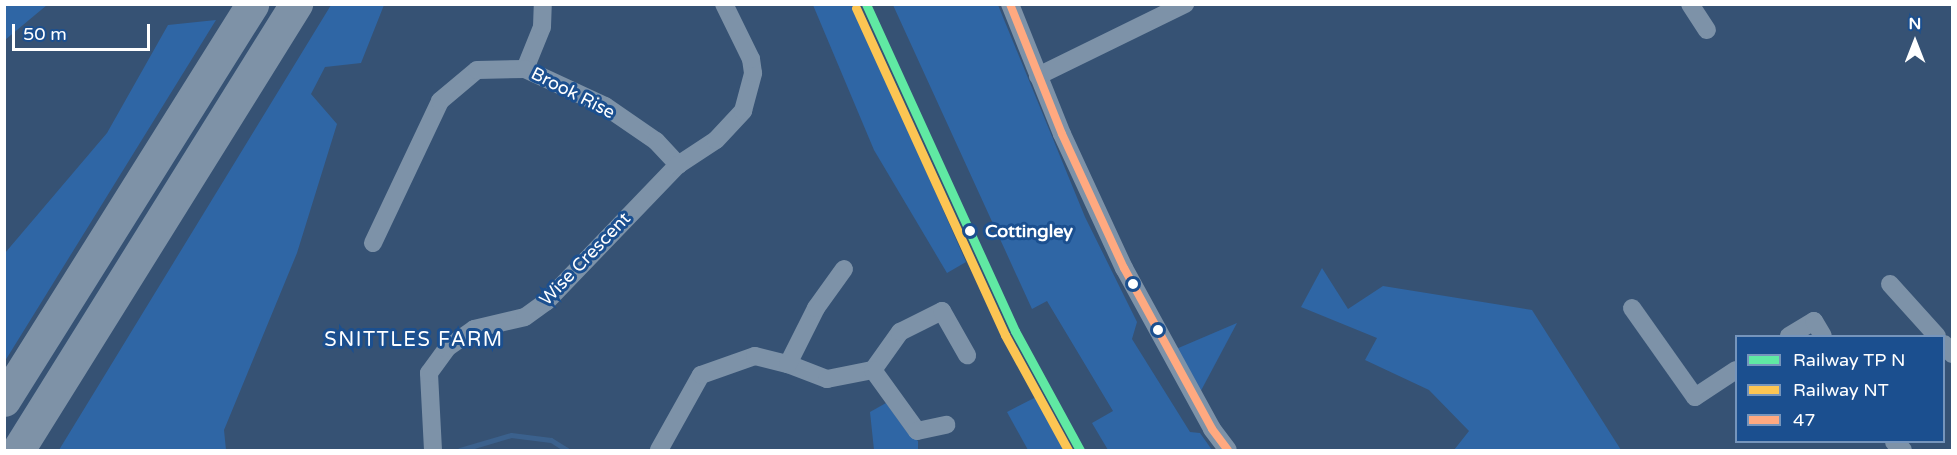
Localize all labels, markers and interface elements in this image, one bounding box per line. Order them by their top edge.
scale bar [15,12,153,50]
north arrow [1885,12,1945,72]
text: N [1909,14,1921,34]
text: 50 m [23,23,67,45]
street label: Brook Rise [527,63,619,123]
street label: Wise Crescent [535,208,635,310]
place label: Cottingley [985,220,1073,242]
marker: Cottingley [960,221,980,241]
unlabelled marker [1127,278,1139,290]
unlabelled marker [1152,324,1164,336]
district label: SNITTLES FARM [324,328,504,352]
legend [1735,335,1945,443]
text: Railway TP N [1793,349,1906,371]
text: Railway NT [1793,379,1889,401]
text: 47 [1793,409,1816,431]

